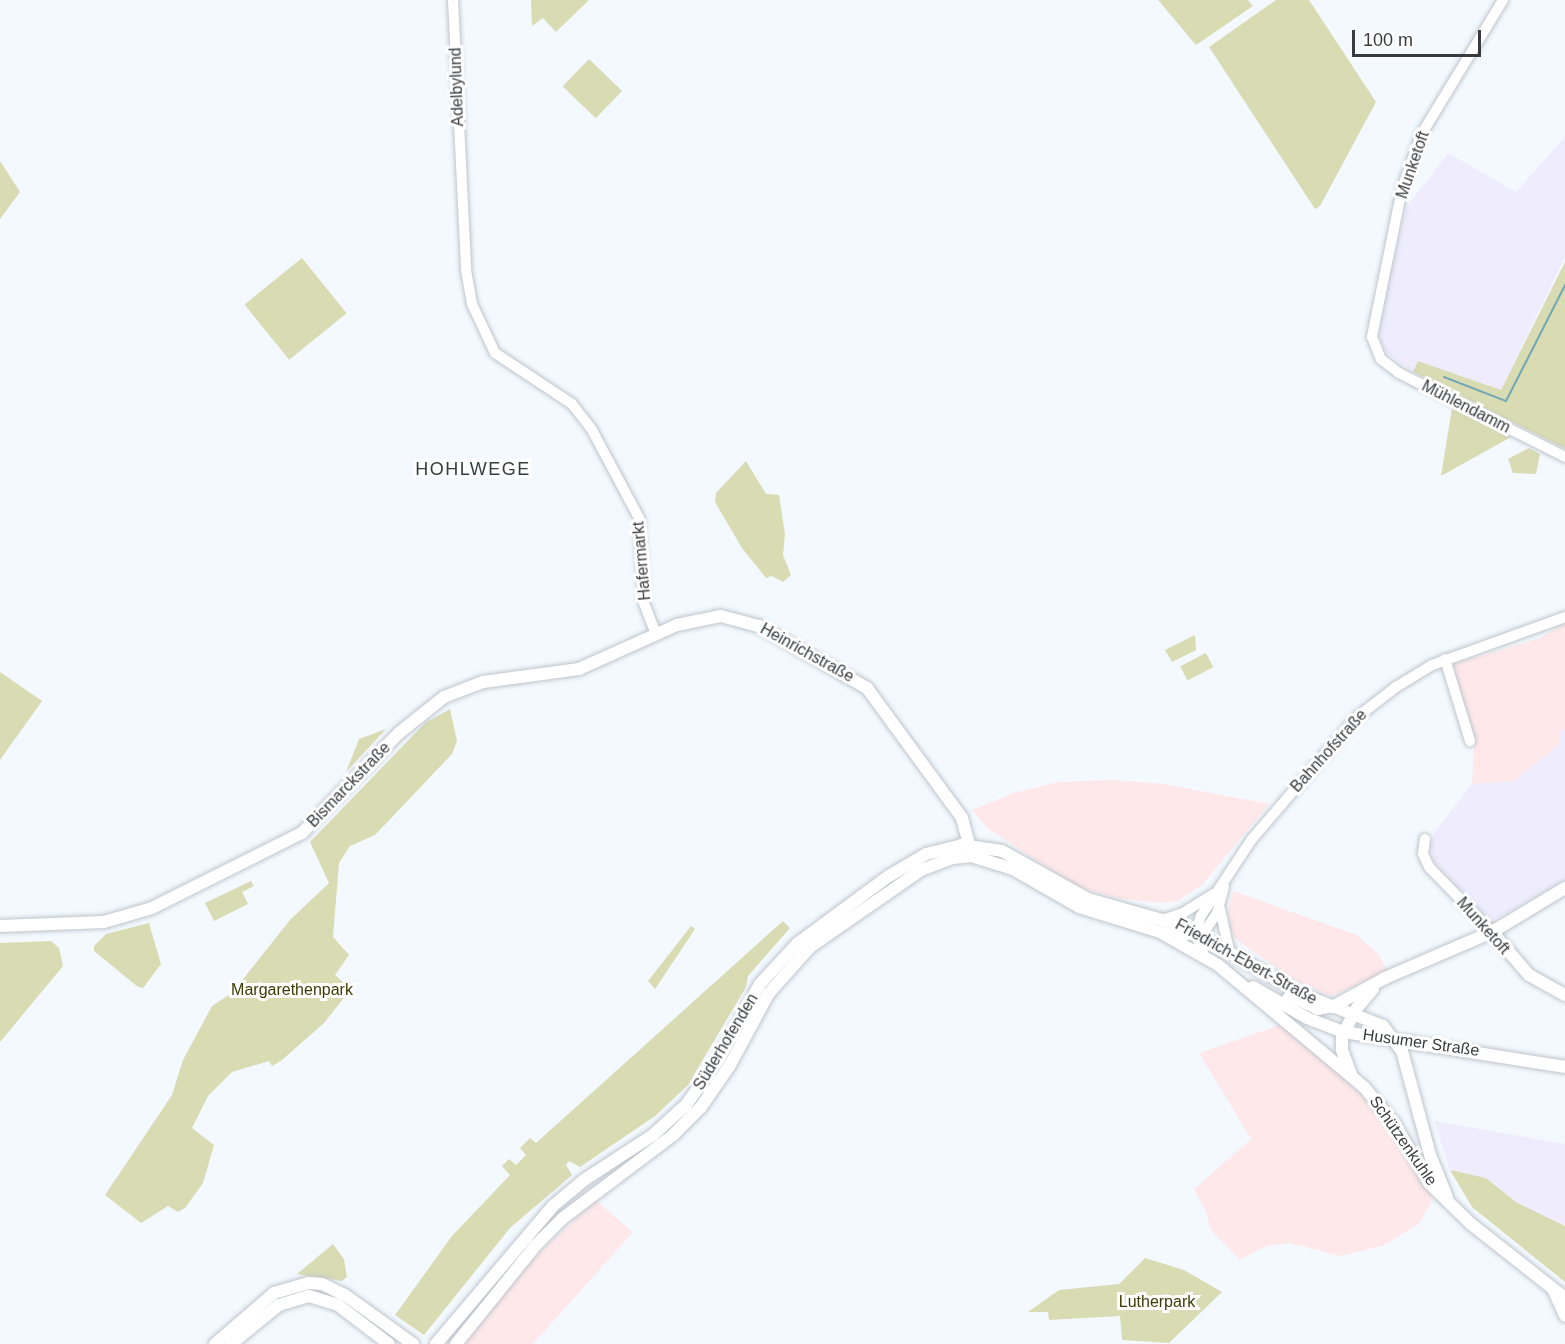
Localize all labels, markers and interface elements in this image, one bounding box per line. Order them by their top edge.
scale bar [1355,18,1484,56]
text: 100 m [1363,30,1413,50]
street label: Adelbylund [446,47,468,127]
street label: Munketoft [1392,129,1434,201]
street label: Mühlendamm [1418,376,1514,438]
district label: HOHLWEGE [415,458,531,480]
street label: Hafermarkt [629,521,655,601]
street label: Heinrichstraße [757,619,857,687]
street label: Bahnhofstraße [1287,706,1371,796]
street label: Bismarckstraße [303,738,395,832]
street label: Munketoft [1452,893,1514,959]
street label: Friedrich-Ebert-Straße [1172,915,1320,1009]
park label: Margarethenpark [231,980,353,1000]
street label: Süderhofenden [690,990,762,1094]
street label: Husumer Straße [1362,1025,1480,1061]
street label: Schützenkuhle [1365,1093,1441,1189]
park label: Lutherpark [1119,1292,1195,1312]

